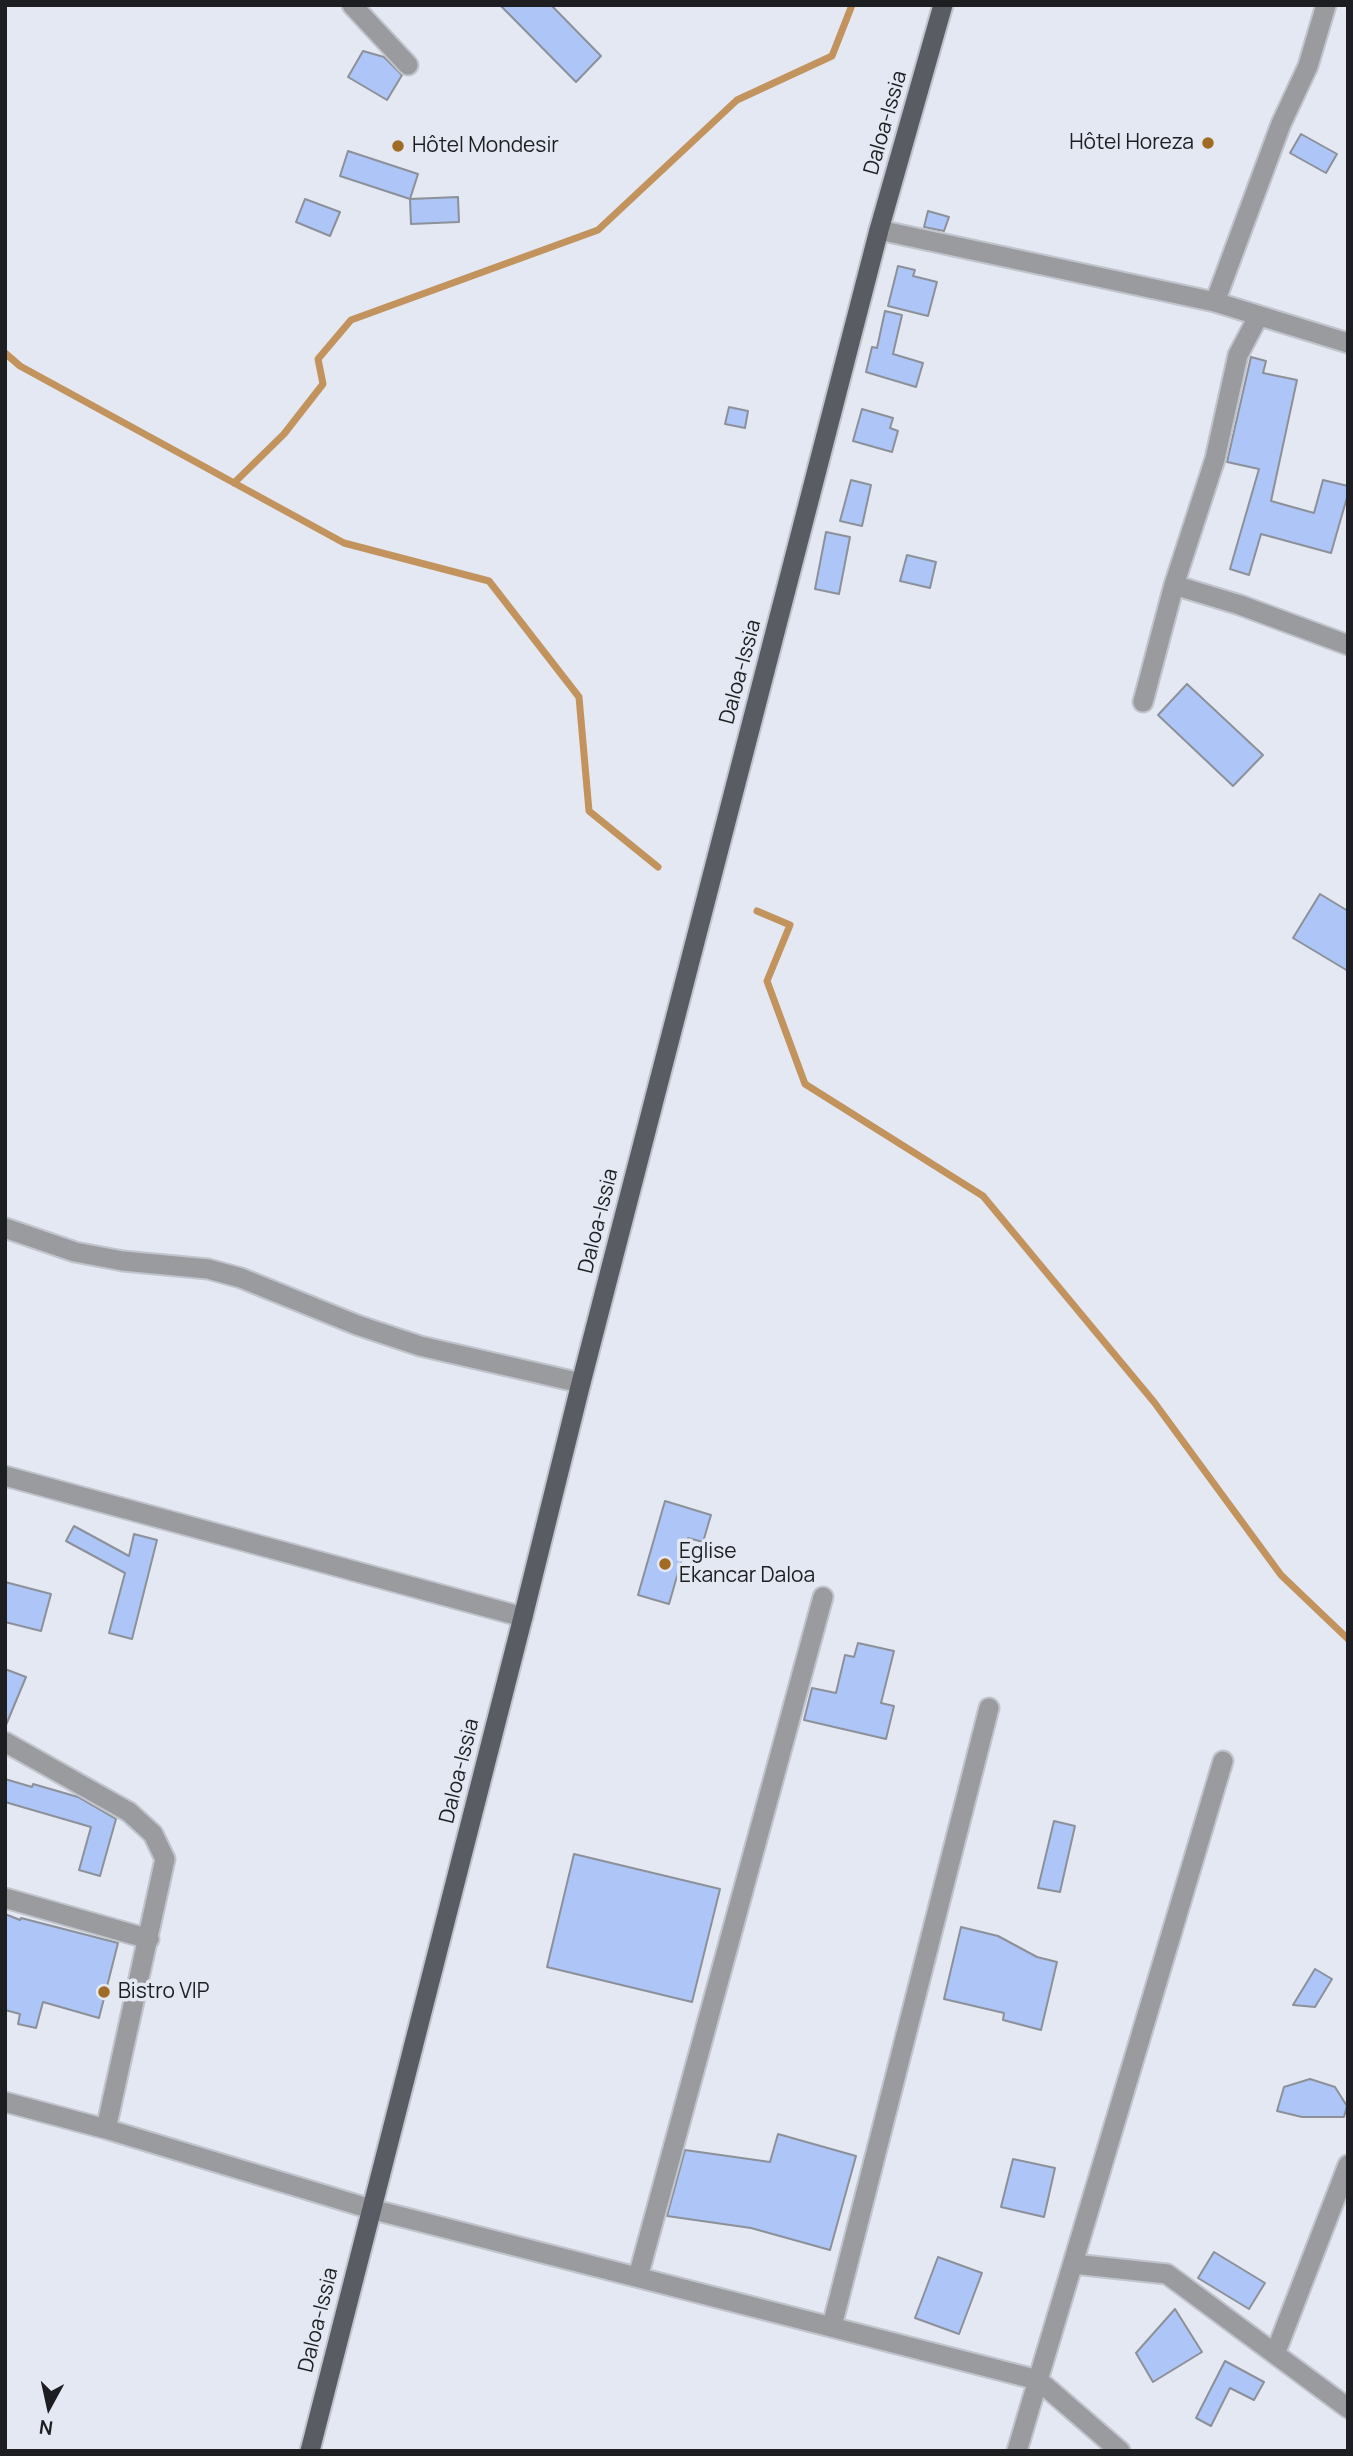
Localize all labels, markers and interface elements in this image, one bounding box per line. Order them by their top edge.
street label: Daloa-Issia [859,68,913,178]
place label: Hôtel Horeza [1069,130,1194,156]
place label: Hôtel Mondesir [412,133,559,159]
marker: Hôtel Horeza [1200,135,1216,151]
marker: Hôtel Mondesir [390,138,406,154]
street label: Daloa-Issia [715,617,767,727]
street label: Daloa-Issia [574,1166,624,1276]
place label: Eglise Ekancar Daloa [679,1539,815,1589]
marker: Eglise Ekancar Daloa [657,1556,673,1572]
street label: Daloa-Issia [435,1716,485,1826]
place label: Bistro VIP [118,1979,209,2005]
marker: Bistro VIP [96,1984,112,2000]
street label: Daloa-Issia [294,2265,344,2375]
north arrow [14,2372,84,2442]
text: N [38,2414,55,2442]

